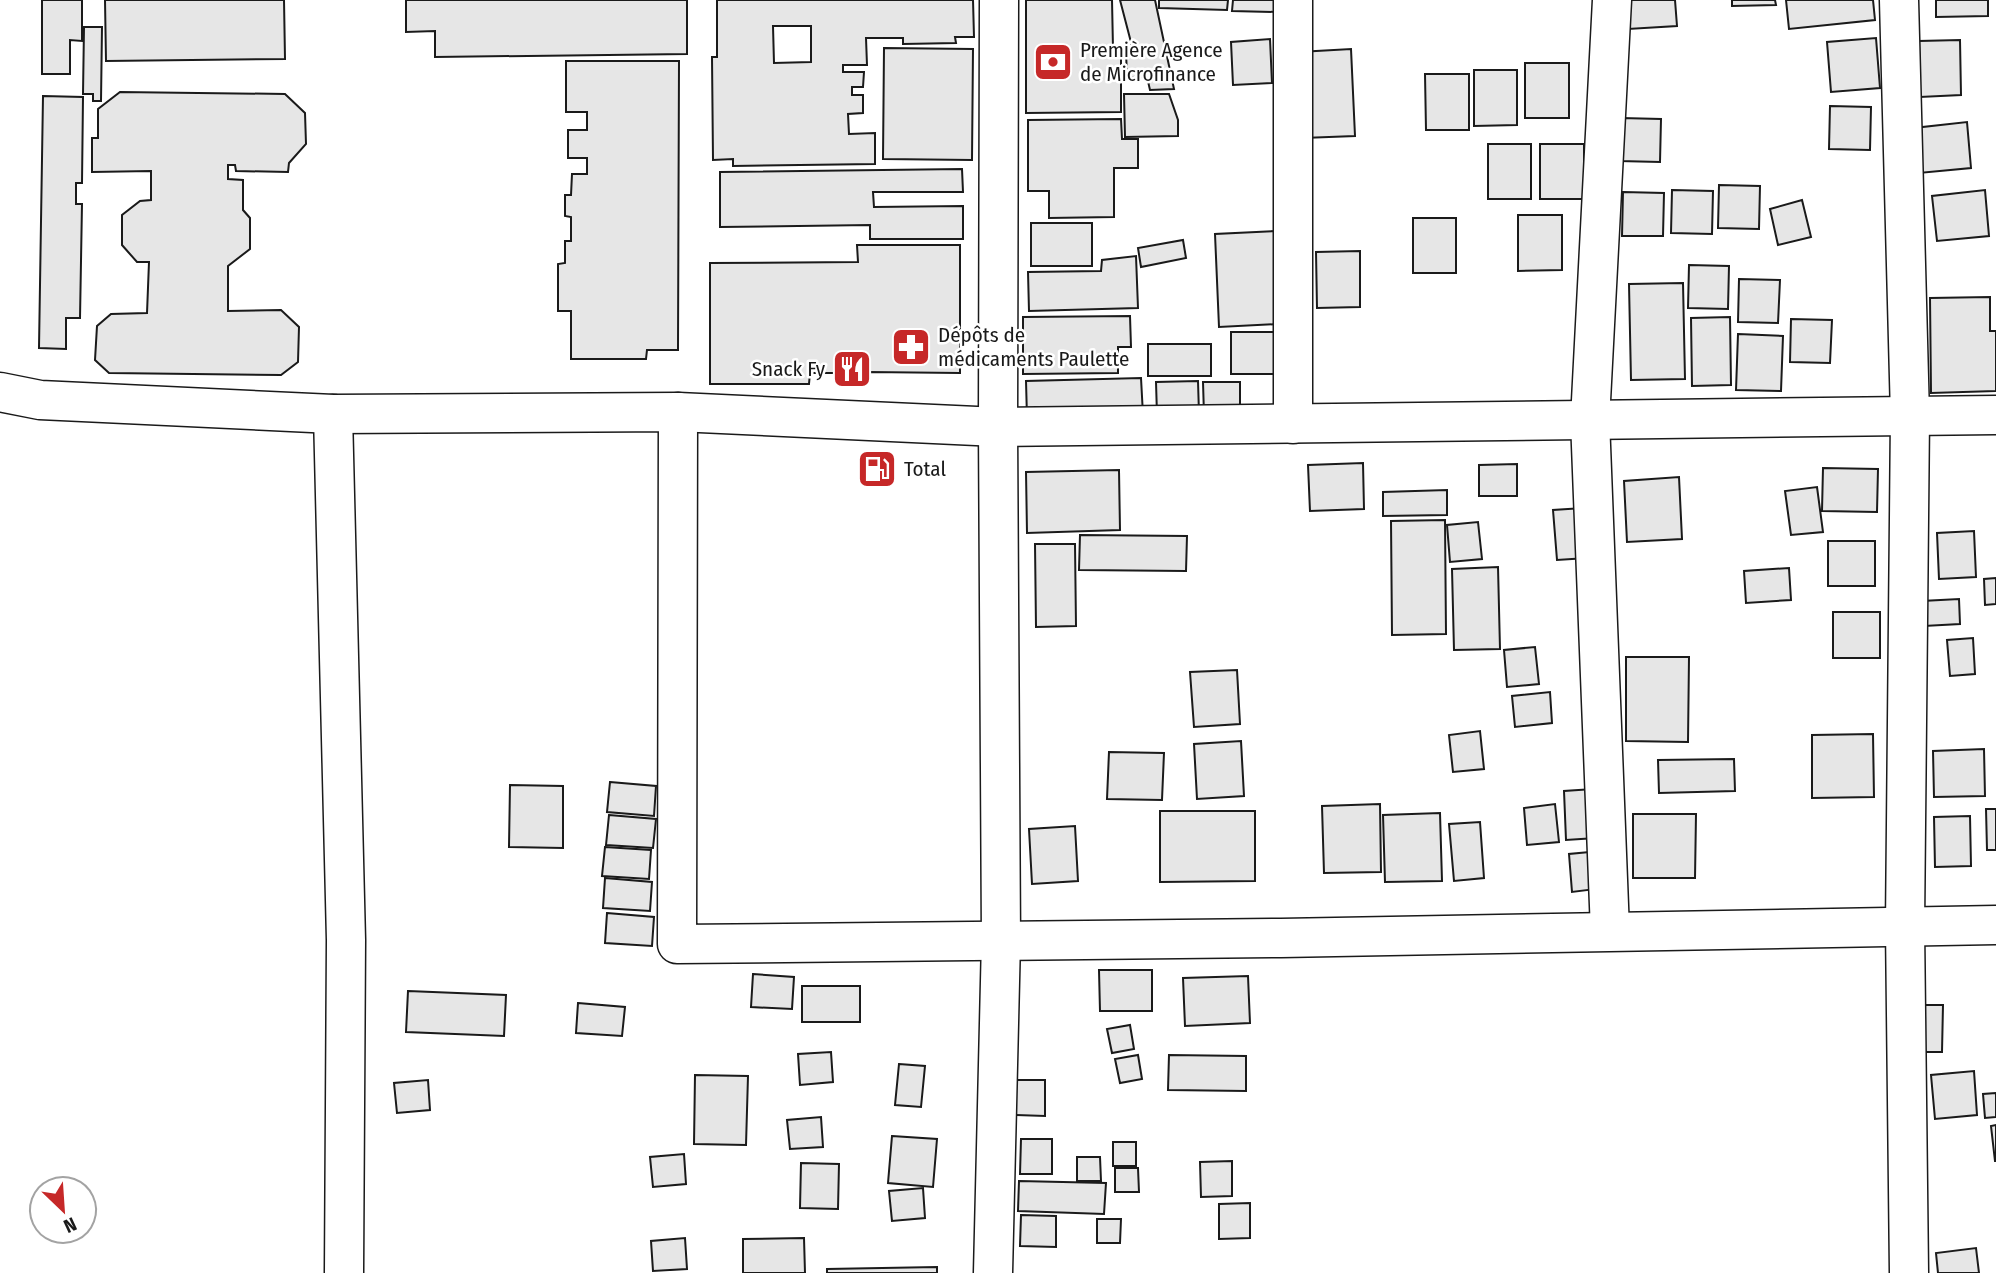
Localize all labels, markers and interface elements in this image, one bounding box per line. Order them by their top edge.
place label: Première Agence de Microfinance [1080,37,1223,87]
bank icon: Première Agence de Microfinance [1032,41,1074,83]
place label: Dépôts de médicaments Paulette [938,322,1129,372]
pharmacy icon: Dépôts de médicaments Paulette [890,326,932,368]
restaurant icon: Snack Fy [831,348,873,390]
place label: Snack Fy [752,356,826,382]
fuel station icon: Total [856,448,898,490]
place label: Total [904,456,946,482]
north arrow [28,1175,98,1245]
text: N [60,1212,80,1238]

